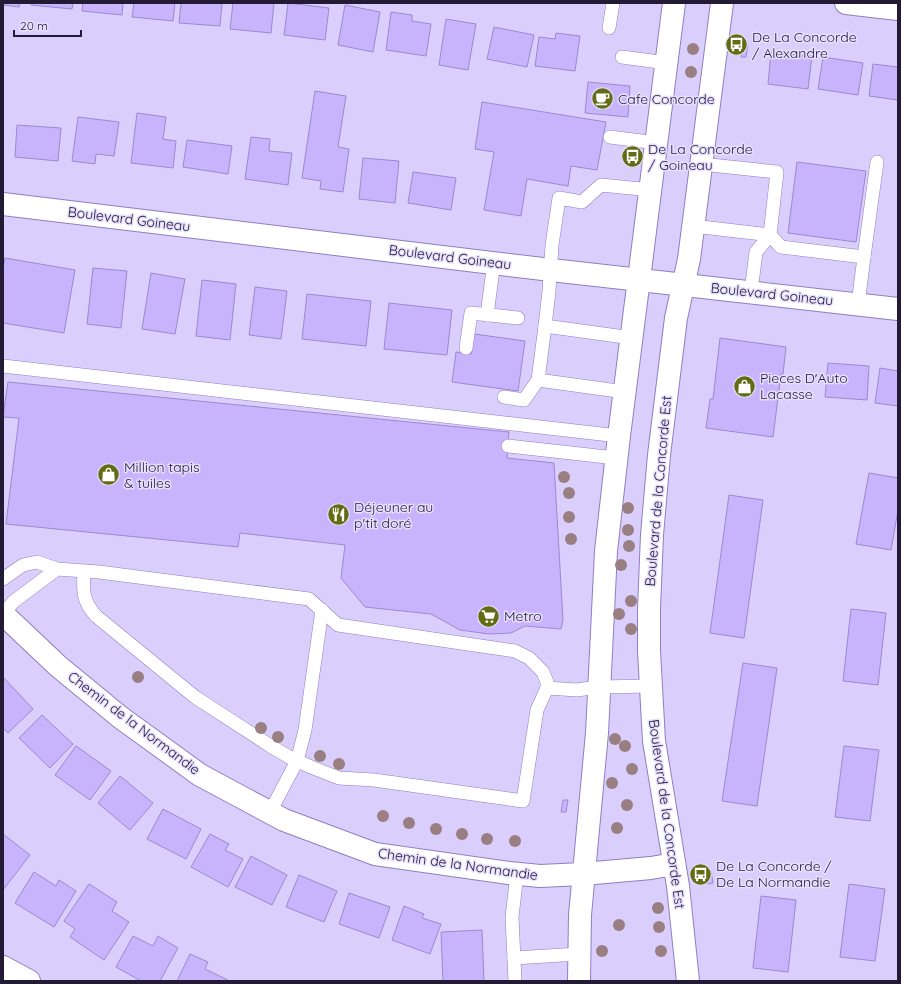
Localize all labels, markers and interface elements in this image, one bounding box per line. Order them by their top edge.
scale bar [14,12,81,38]
text: 20 m [20,18,48,33]
place label: De La Concorde / Alexandre [752,28,857,62]
bus stop icon: De La Concorde / Alexandre [723,32,749,58]
cafe icon: Cafe Concorde [590,86,616,112]
place label: Cafe Concorde [618,90,715,108]
place label: De La Concorde / Goineau [648,140,753,174]
bus stop icon: De La Concorde / Goineau [619,144,645,170]
street label: Boulevard Goineau [67,203,191,235]
street label: Boulevard Goineau [388,241,512,273]
street label: Boulevard Goineau [710,279,834,309]
place label: Pieces D'Auto Lacasse [760,369,848,403]
shop icon: Pieces D'Auto Lacasse [732,373,758,399]
street label: Boulevard de la Concorde Est [641,395,675,587]
place label: Million tapis & tuiles [124,458,200,492]
shop icon: Million tapis & tuiles [96,462,122,488]
place label: Déjeuner au p'tit doré [354,498,433,532]
restaurant icon: Déjeuner au p'tit doré [325,502,351,528]
supermarket icon: Metro [476,603,502,629]
place label: Metro [504,607,542,625]
street label: Chemin de la Normandie [64,667,204,779]
street label: Boulevard de la Concorde Est [645,718,689,910]
street label: Chemin de la Normandie [377,844,539,884]
place label: De La Concorde / De La Normandie [716,857,832,891]
bus stop icon: De La Concorde / De La Normandie [688,861,714,887]

